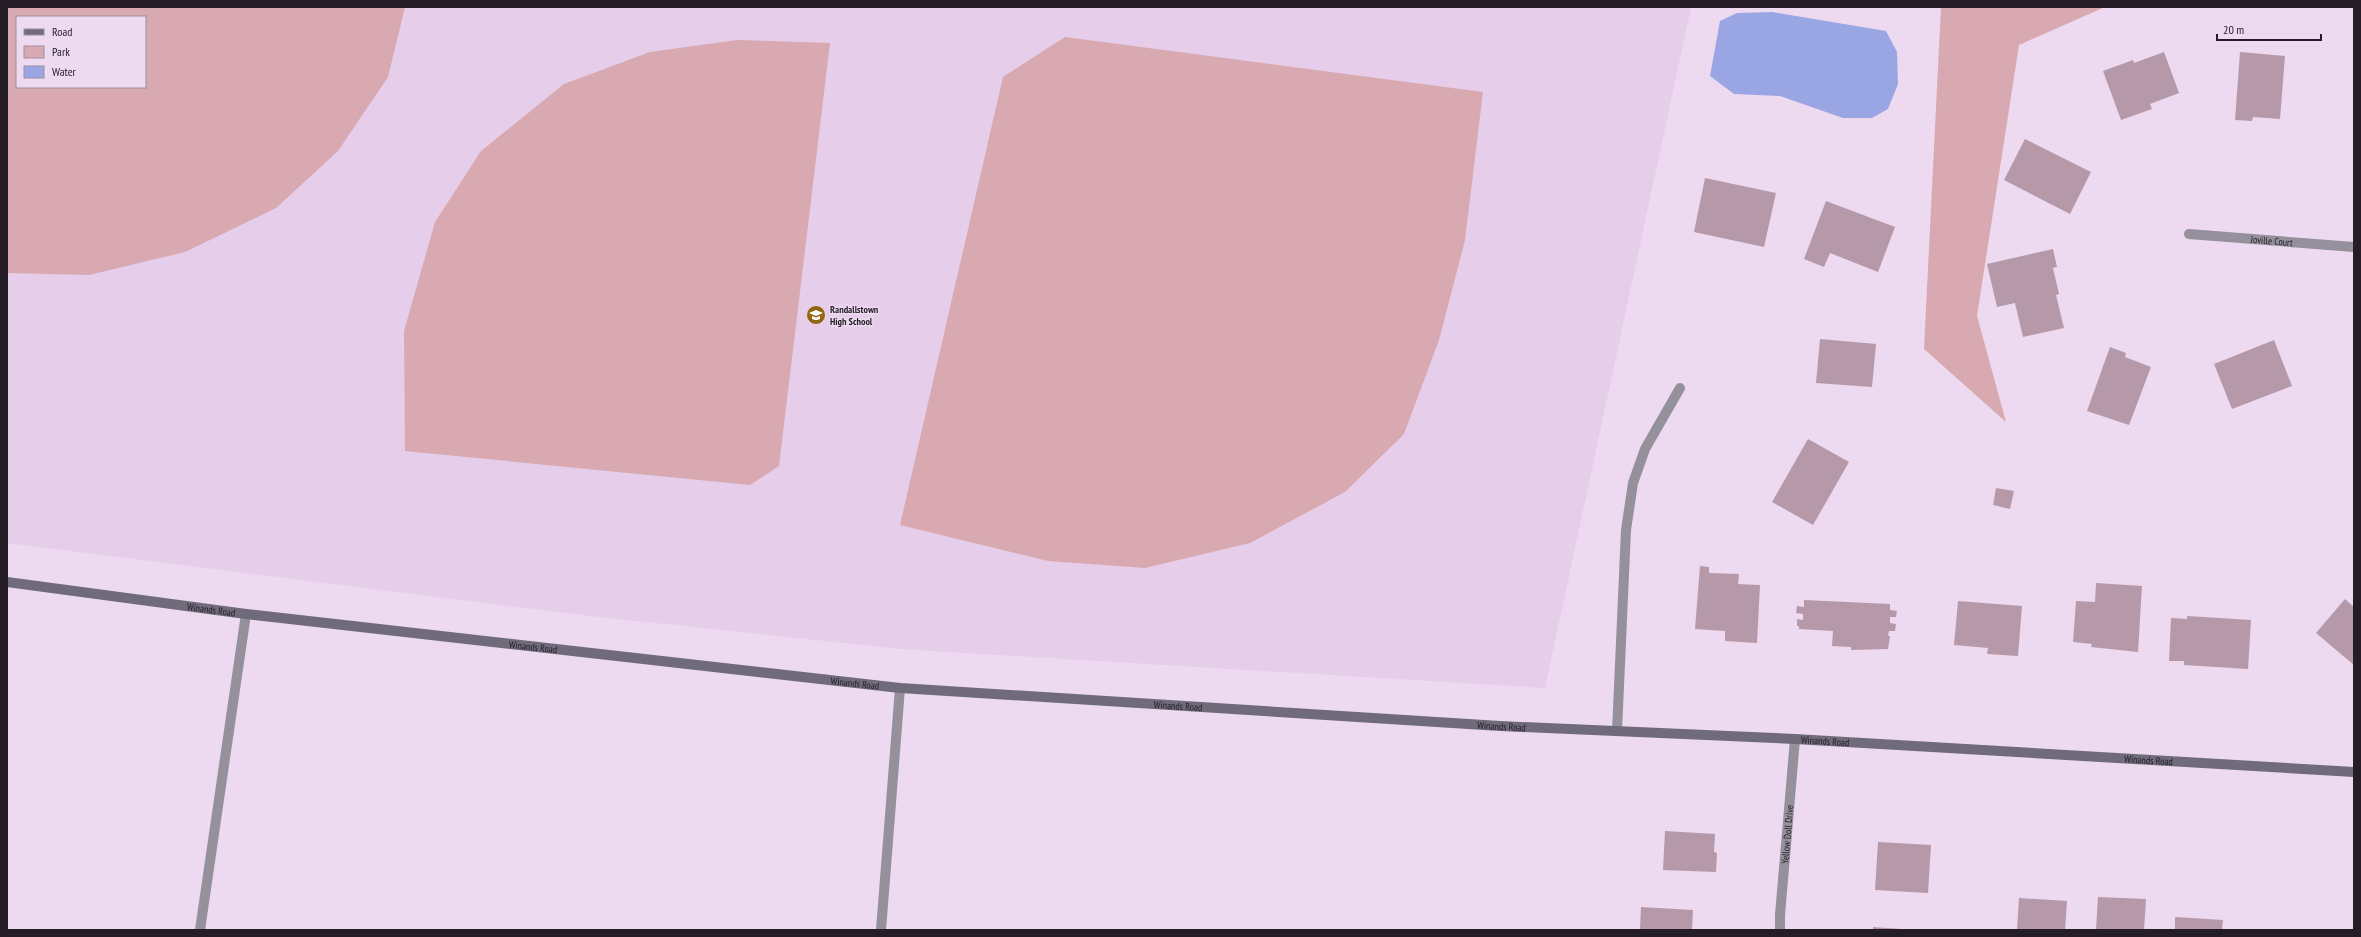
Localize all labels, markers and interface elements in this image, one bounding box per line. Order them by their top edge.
legend [16,16,146,88]
scale bar [2217,16,2321,42]
text: 20 m [2223,22,2244,37]
text: Road [52,24,72,39]
text: Park [52,44,70,59]
text: Water [52,64,77,79]
street label: Joville Court [2249,233,2294,249]
place label: Randallstown High School [830,303,879,328]
school or university icon: Randallstown High School [805,304,827,326]
street label: Winands Road [186,600,236,620]
street label: Winands Road [508,638,558,656]
street label: Winands Road [830,674,880,693]
street label: Winands Road [1153,698,1203,714]
street label: Winands Road [1477,719,1526,734]
street label: Winands Road [1800,733,1850,749]
street label: Winands Road [2124,752,2173,768]
street label: Yellow Doll Drive [1778,804,1796,864]

